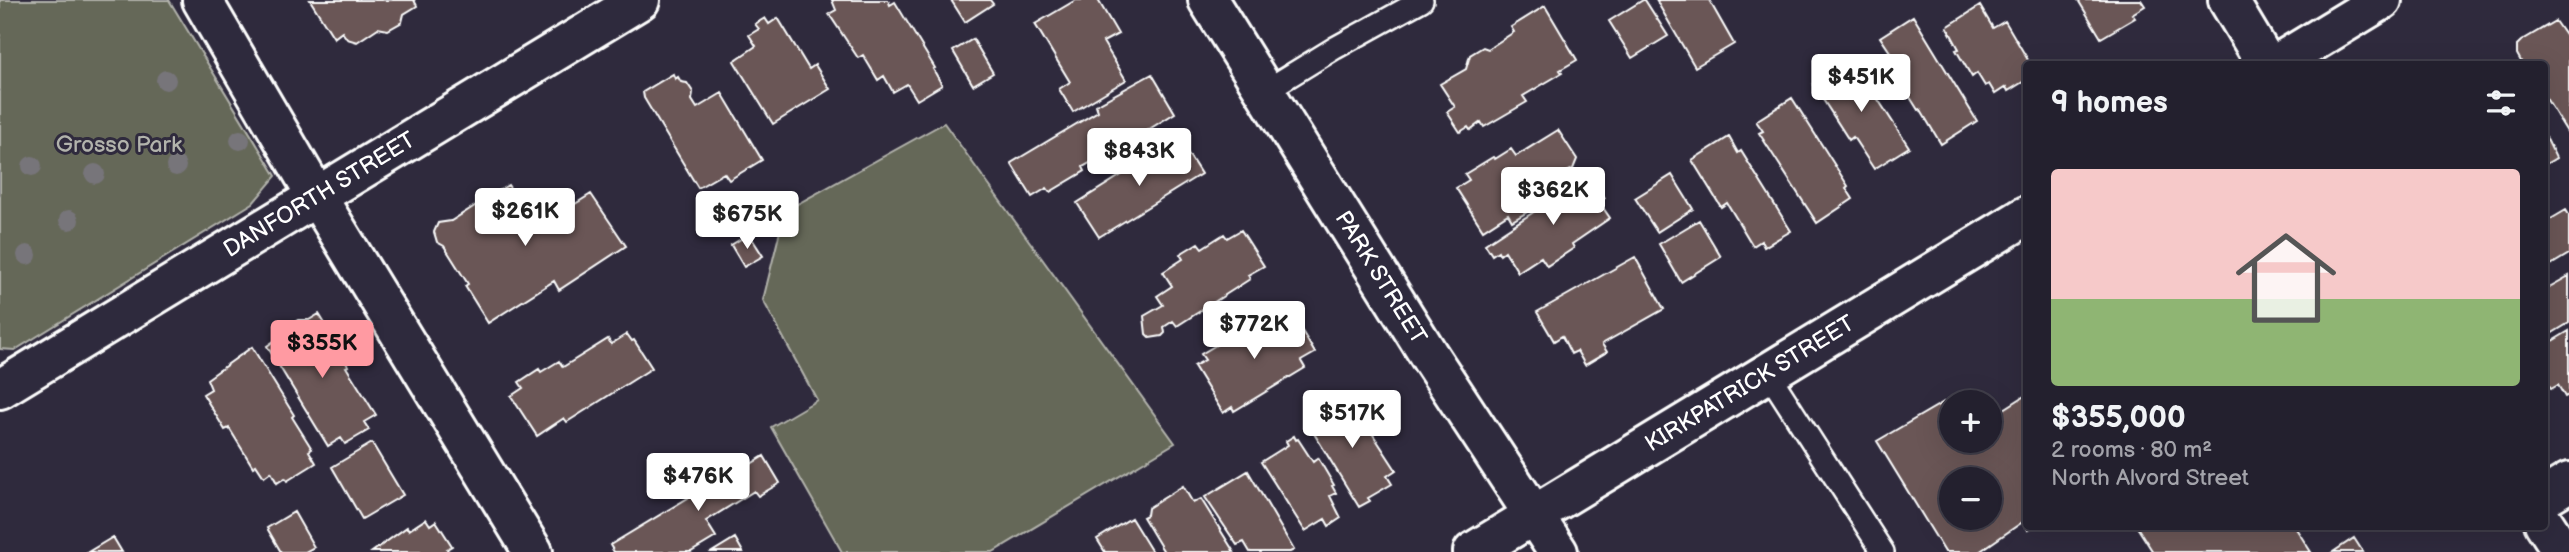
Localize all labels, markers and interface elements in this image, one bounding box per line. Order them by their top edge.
pin: $451K [1812,54,1910,114]
text: $451K [1827,63,1895,91]
icon: filters [2482,84,2520,122]
text: 9 homes [2051,85,2168,121]
street label: DANFORTH STREET [219,126,421,264]
pin: $843K [1090,128,1188,188]
park label: Grosso Park [56,131,183,159]
text: $843K [1103,137,1175,165]
pin: $362K [1504,168,1602,227]
text: $362K [1517,176,1589,204]
pin: $261K [476,188,574,248]
pin: $675K [698,191,796,251]
text: $261K [491,197,559,225]
text: $675K [712,200,782,228]
street label: PARK STREET [1329,206,1433,350]
icon: home [2223,215,2349,341]
pin: $772K [1205,302,1303,361]
street label: KIRKPATRICK STREET [1640,309,1860,458]
text: $772K [1219,310,1289,338]
pin: $355K [273,320,371,380]
text: $355K [287,329,357,357]
map controls [1939,390,2002,530]
button: + [1939,390,2002,453]
pin: $517K [1303,391,1401,450]
text: $517K [1319,399,1385,427]
text: $355,000 [2051,400,2186,436]
text: 2 rooms · 80 m² [2051,436,2212,464]
pin: $476K [649,454,747,513]
text: $476K [663,462,733,490]
text: North Alvord Street [2051,464,2249,492]
button: − [1939,467,2002,530]

